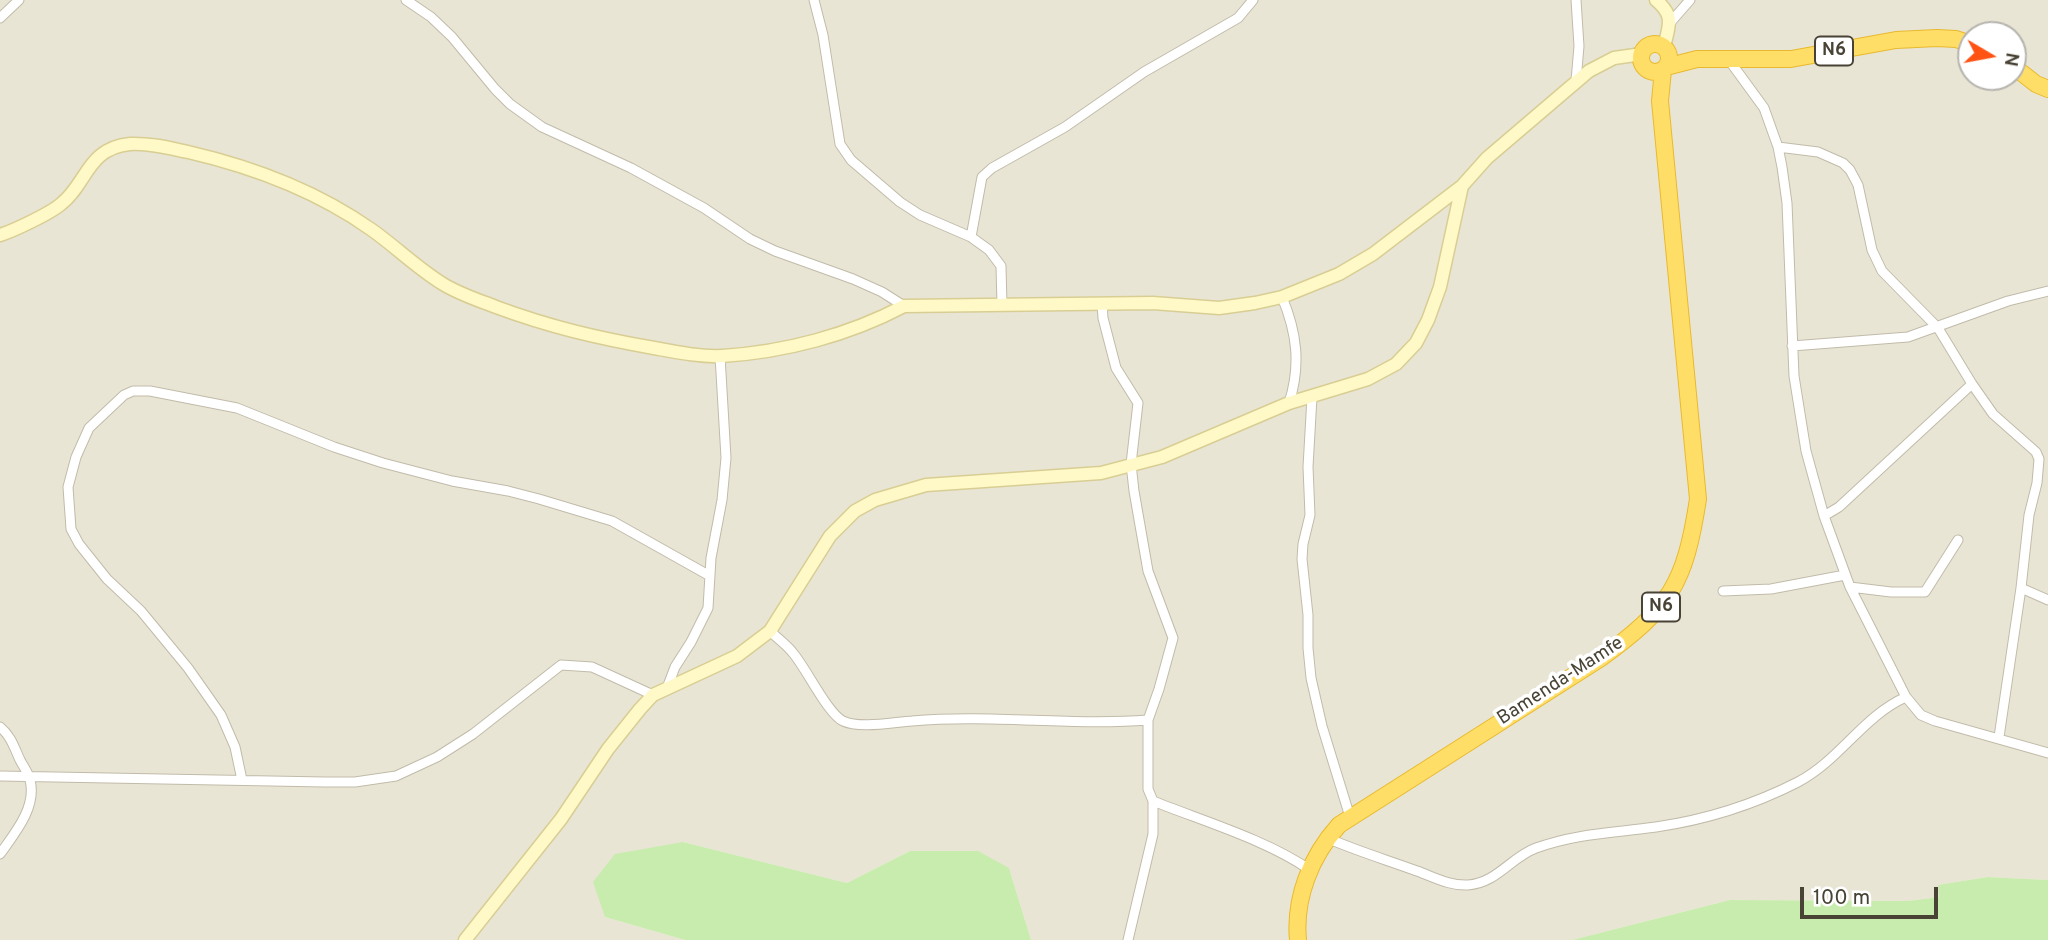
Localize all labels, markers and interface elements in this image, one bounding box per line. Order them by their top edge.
north arrow [1957,21,2027,91]
road number: N6 [1815,36,1853,66]
text: N [1998,50,2024,68]
road number: N6 [1642,592,1680,622]
street label: Bamenda-Mamfe [1494,633,1628,731]
scale bar [1803,874,1941,918]
text: 100 m [1813,885,1870,912]

